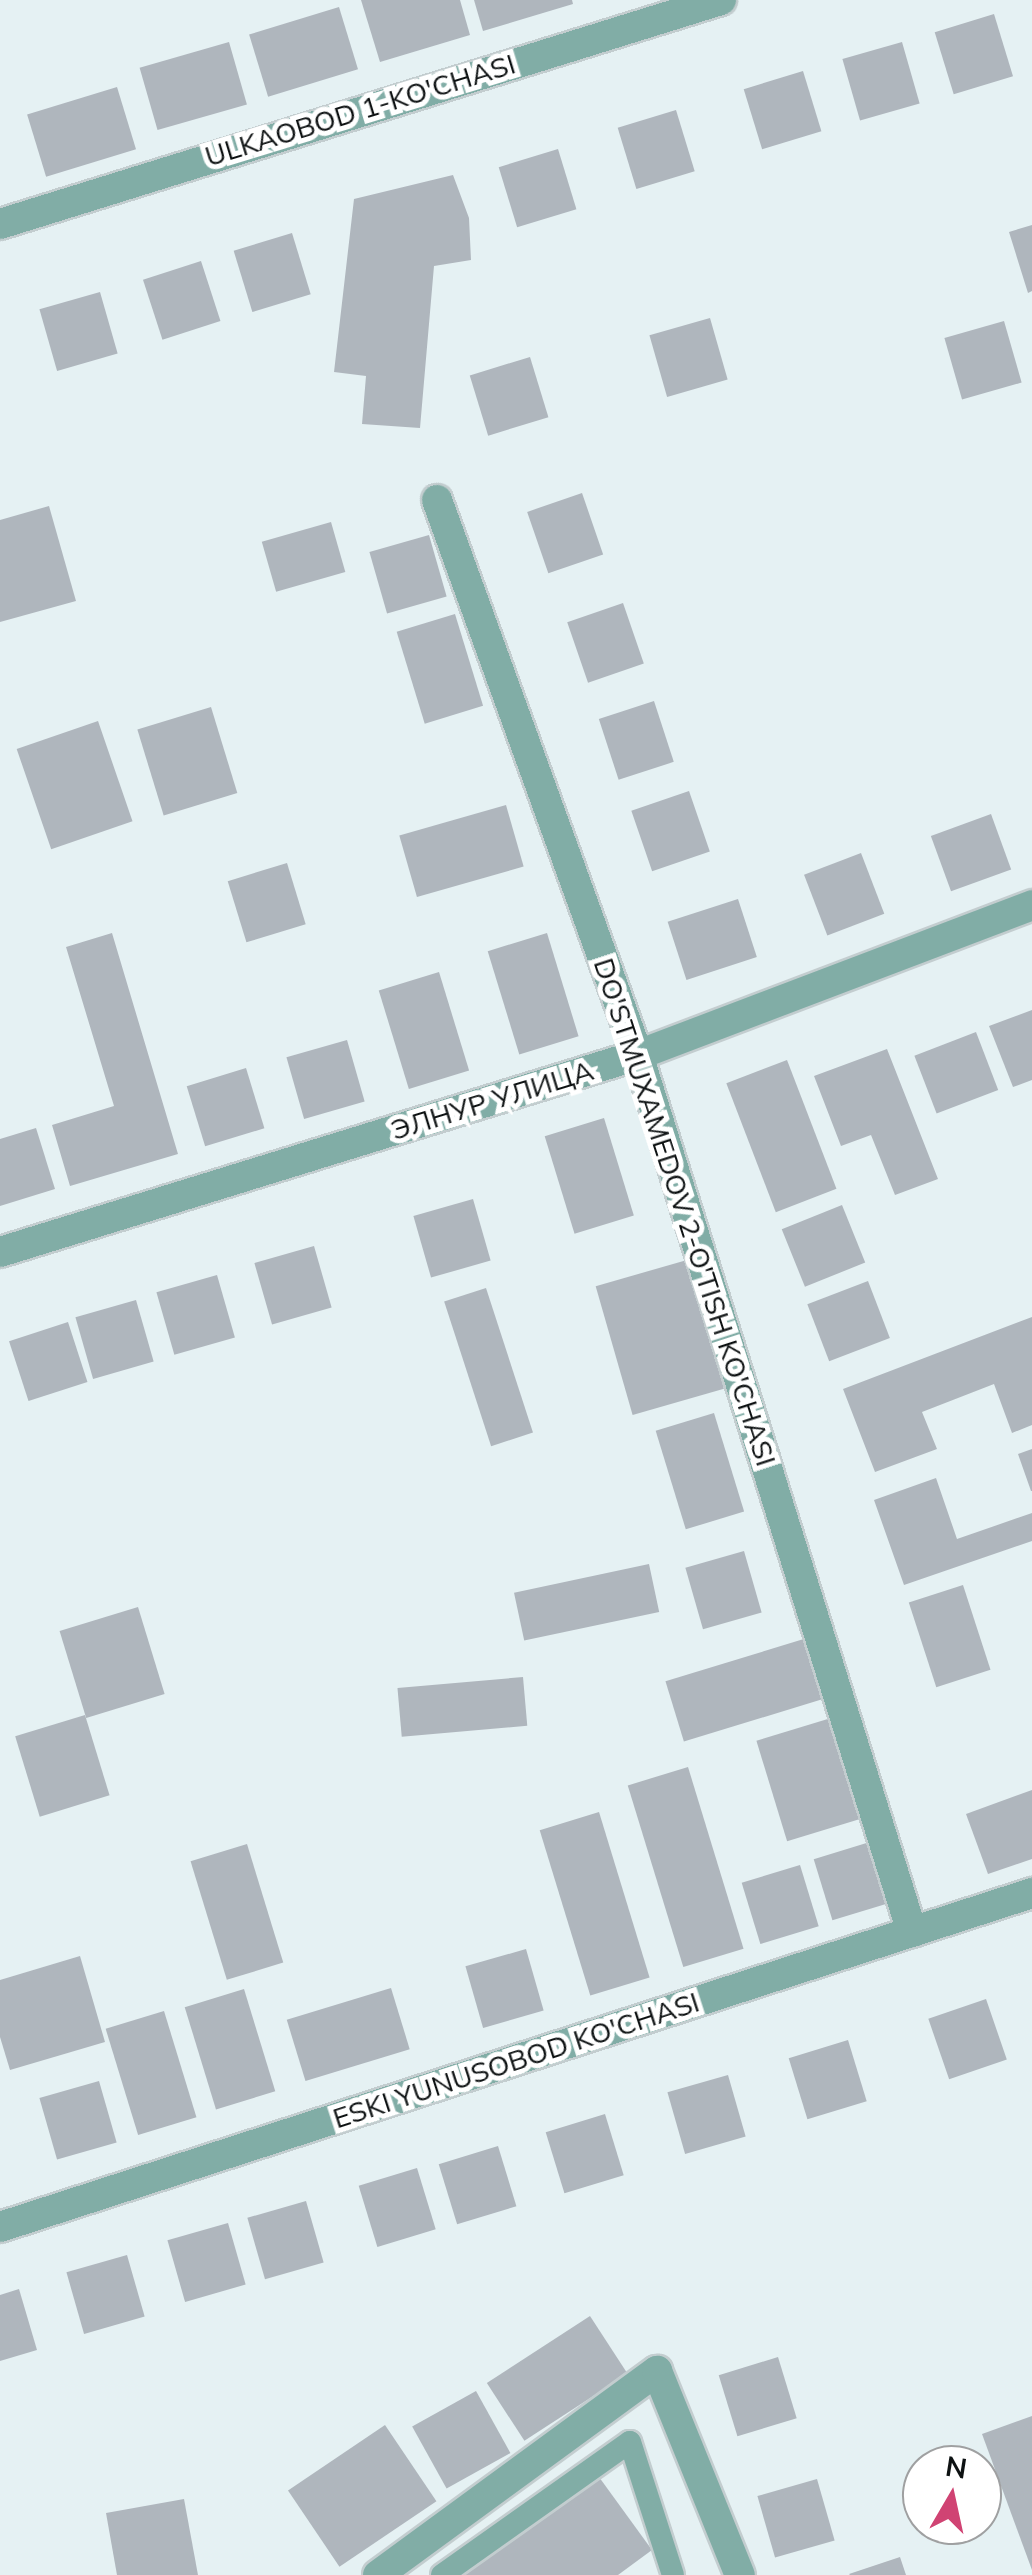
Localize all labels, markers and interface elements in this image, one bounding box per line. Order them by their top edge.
street label: ULKAOBOD 1-KO'CHASI [201,47,519,173]
street label: DO'STMUXAMEDOV 2-O'TISH KO'CHASI [587,954,783,1470]
street label: ЭЛНУР УЛИЦА [387,1053,597,1147]
street label: ESKI YUNUSOBOD KO'CHASI [329,1985,703,2135]
north arrow [902,2445,1002,2545]
text: N [943,2448,970,2486]

